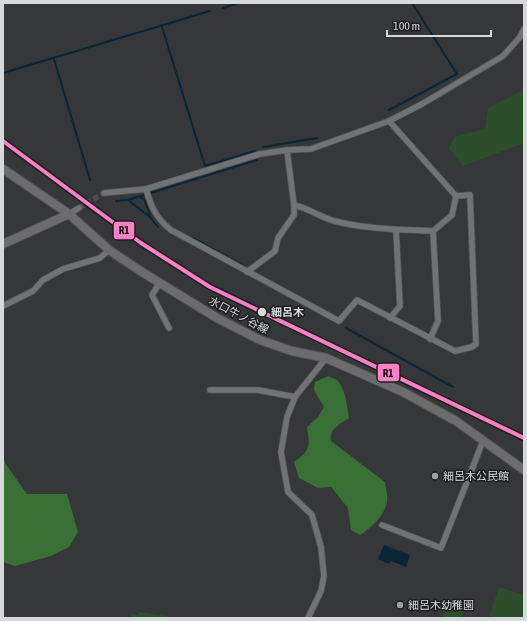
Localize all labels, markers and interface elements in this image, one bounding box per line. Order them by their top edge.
scale bar [387,12,491,38]
text: 100 m [393,19,420,33]
line badge: R1 [113,221,135,240]
text: R1 [119,224,129,236]
street label: 水口牛ノ谷線 [207,294,271,336]
marker: 細呂木 [256,306,268,318]
place label: 細呂木 [271,306,304,318]
line badge: R1 [377,363,400,382]
text: R1 [383,367,393,379]
place label: 細呂木公民館 [443,470,509,482]
marker: 細呂木公民館 [430,471,440,481]
place label: 細呂木幼稚園 [408,599,474,611]
marker: 細呂木幼稚園 [395,600,405,610]

